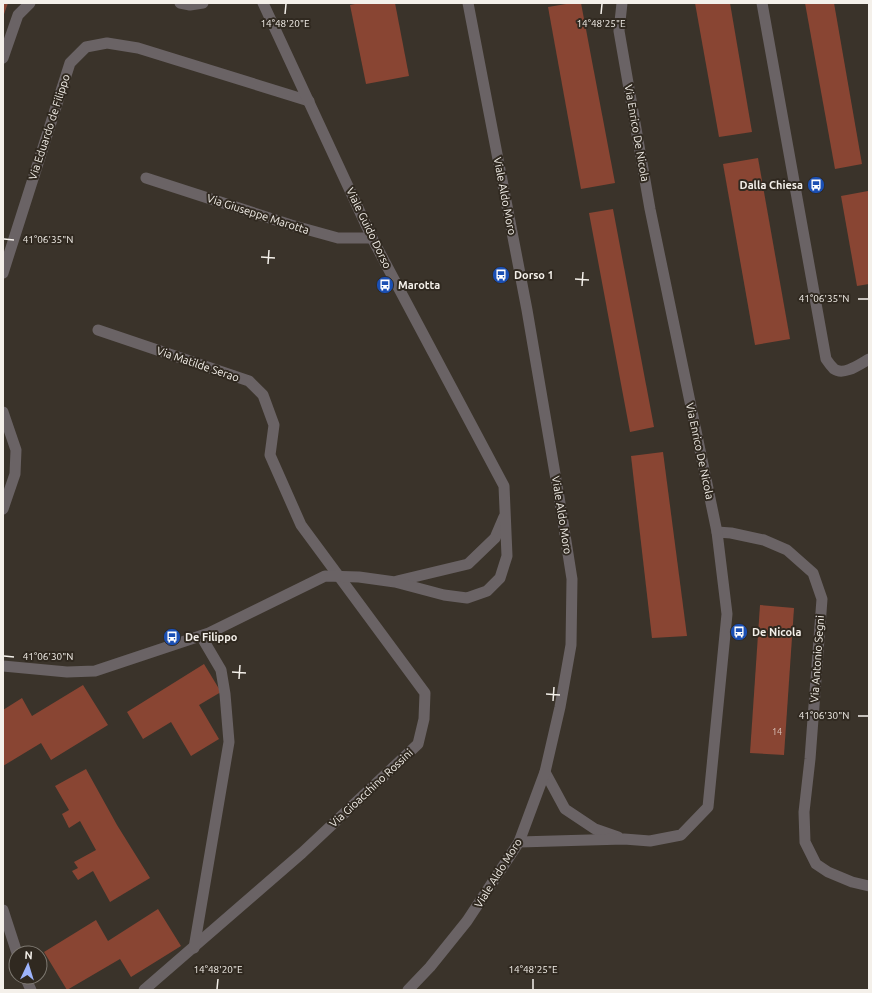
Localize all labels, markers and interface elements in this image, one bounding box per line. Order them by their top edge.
text: 14°48'20"E [260,18,310,29]
text: 14°48'25"E [576,18,626,29]
street label: Via Eduardo de Filippo [26,73,72,181]
street label: Via Enrico De Nicola [623,83,651,183]
street label: Viale Aldo Moro [492,156,518,236]
bus stop icon: Dalla Chiesa [806,175,826,195]
place label: Dalla Chiesa [740,179,803,191]
street label: Viale Guido Dorso [344,186,394,270]
street label: Via Giuseppe Marotta [205,192,311,236]
text: 41°06'35"N [23,234,73,245]
bus stop icon: Dorso 1 [491,265,511,285]
place label: Dorso 1 [514,269,554,281]
bus stop icon: Marotta [375,275,395,295]
place label: Marotta [398,279,440,291]
text: 41°06'35"N [799,293,849,304]
street label: Via Matilde Serao [155,344,241,384]
street label: Via Enrico De Nicola [684,402,716,500]
street label: Viale Aldo Moro [550,475,574,555]
street label: Via Antonio Segni [808,615,826,703]
bus stop icon: De Nicola [729,622,749,642]
place label: De Nicola [752,626,801,638]
bus stop icon: De Filippo [162,627,182,647]
place label: De Filippo [185,631,238,643]
text: 41°06'30"N [23,651,73,662]
text: 41°06'30"N [799,710,849,721]
house number: 14 [772,727,782,737]
street label: Via Gioacchino Rossini [327,746,415,830]
street label: Viale Aldo Moro [472,836,524,910]
north arrow [8,945,48,985]
text: N [24,949,33,961]
text: 14°48'20"E [193,964,243,975]
text: 14°48'25"E [508,964,558,975]

